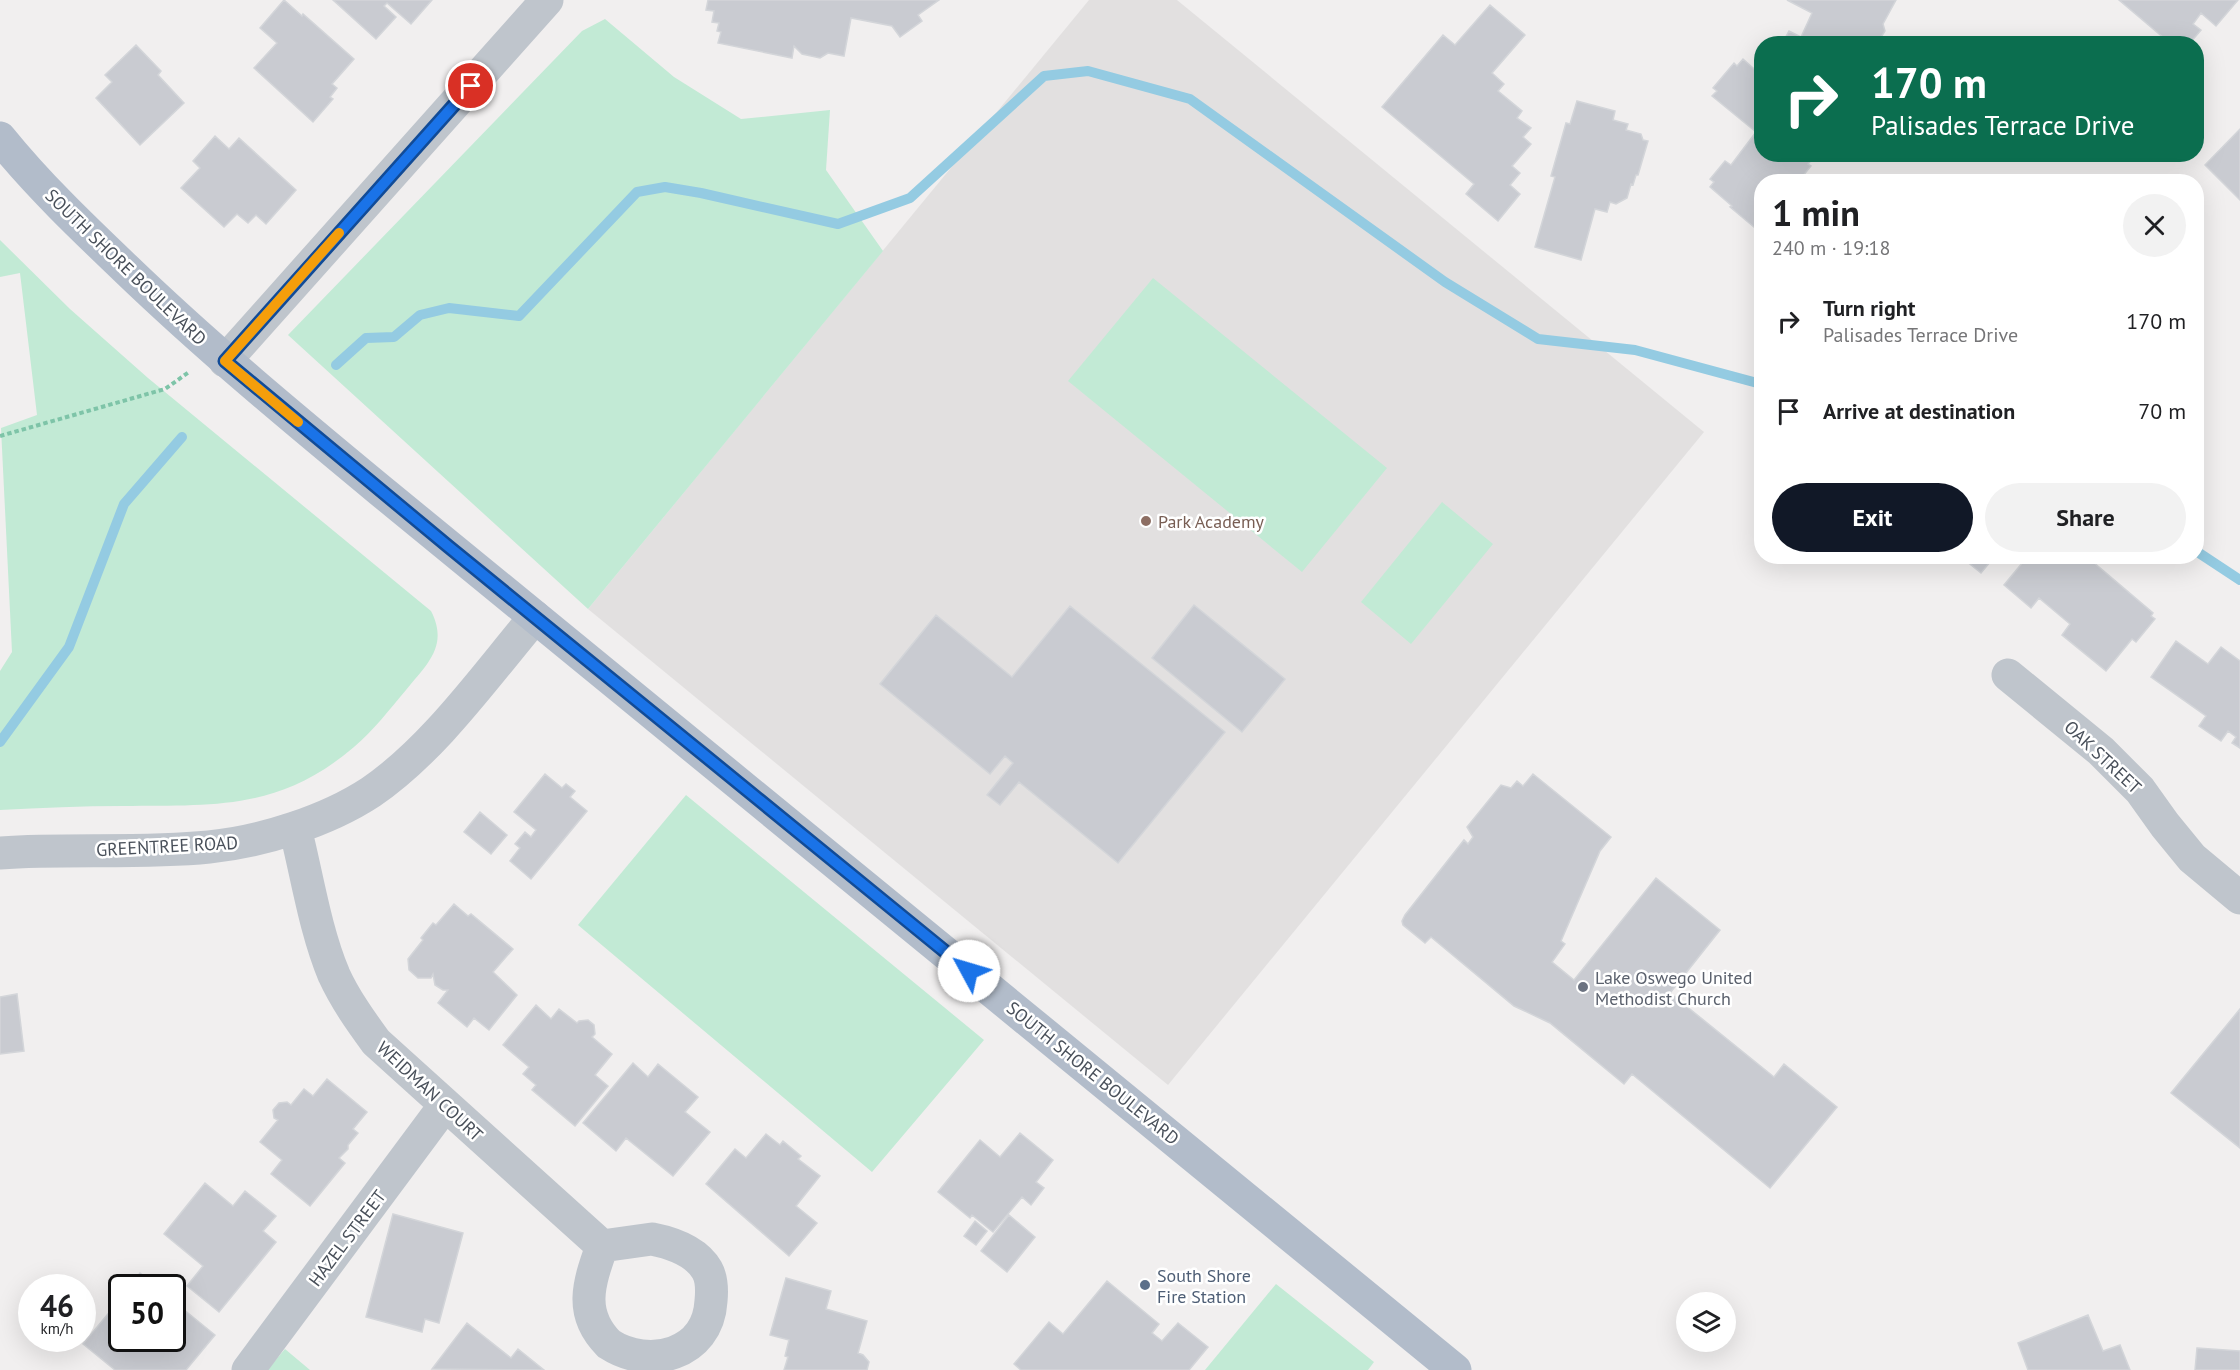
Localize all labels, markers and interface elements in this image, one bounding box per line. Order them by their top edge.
text: 170 m [1871,55,1987,110]
pin [445,60,496,111]
icon: right [1772,60,1850,138]
icon: arrive [454,69,487,102]
text: Palisades Terrace Drive [1871,108,2134,142]
street label: SOUTH SHORE BOULEVARD [40,184,212,350]
text: 1 min [1772,189,1860,236]
button: close [2123,194,2186,257]
text: 240 m · 19:18 [1772,235,1890,261]
text: Turn right [1823,294,1915,322]
icon: right [1772,305,1805,338]
text: 170 m [2126,307,2186,335]
text: Palisades Terrace Drive [1823,322,2018,348]
icon: arrive [1772,395,1805,428]
text: Arrive at destination [1823,397,2015,425]
text: 70 m [2138,397,2186,425]
button: Exit [1772,483,1973,552]
button: Share [1985,483,2186,552]
place label: Park Academy [1158,510,1265,533]
marker: Park Academy [1139,514,1153,528]
street label: OAK STREET [2060,715,2146,799]
street label: GREENTREE ROAD [95,831,239,861]
position arrow [937,939,1001,1003]
place label: Lake Oswego United Methodist Church [1595,966,1752,1010]
marker: Lake Oswego United Methodist Church [1576,980,1590,994]
street label: SOUTH SHORE BOULEVARD [1002,996,1184,1150]
street label: WEIDMAN COURT [372,1036,488,1146]
street label: HAZEL STREET [303,1185,391,1291]
place label: South Shore Fire Station [1157,1264,1251,1308]
speed limit sign: 50 [108,1274,186,1352]
marker: South Shore Fire Station [1138,1278,1152,1292]
text: 46 [40,1286,74,1325]
map controls [1676,1292,1736,1352]
button: layers [1676,1292,1736,1352]
text: km/h [41,1319,73,1338]

